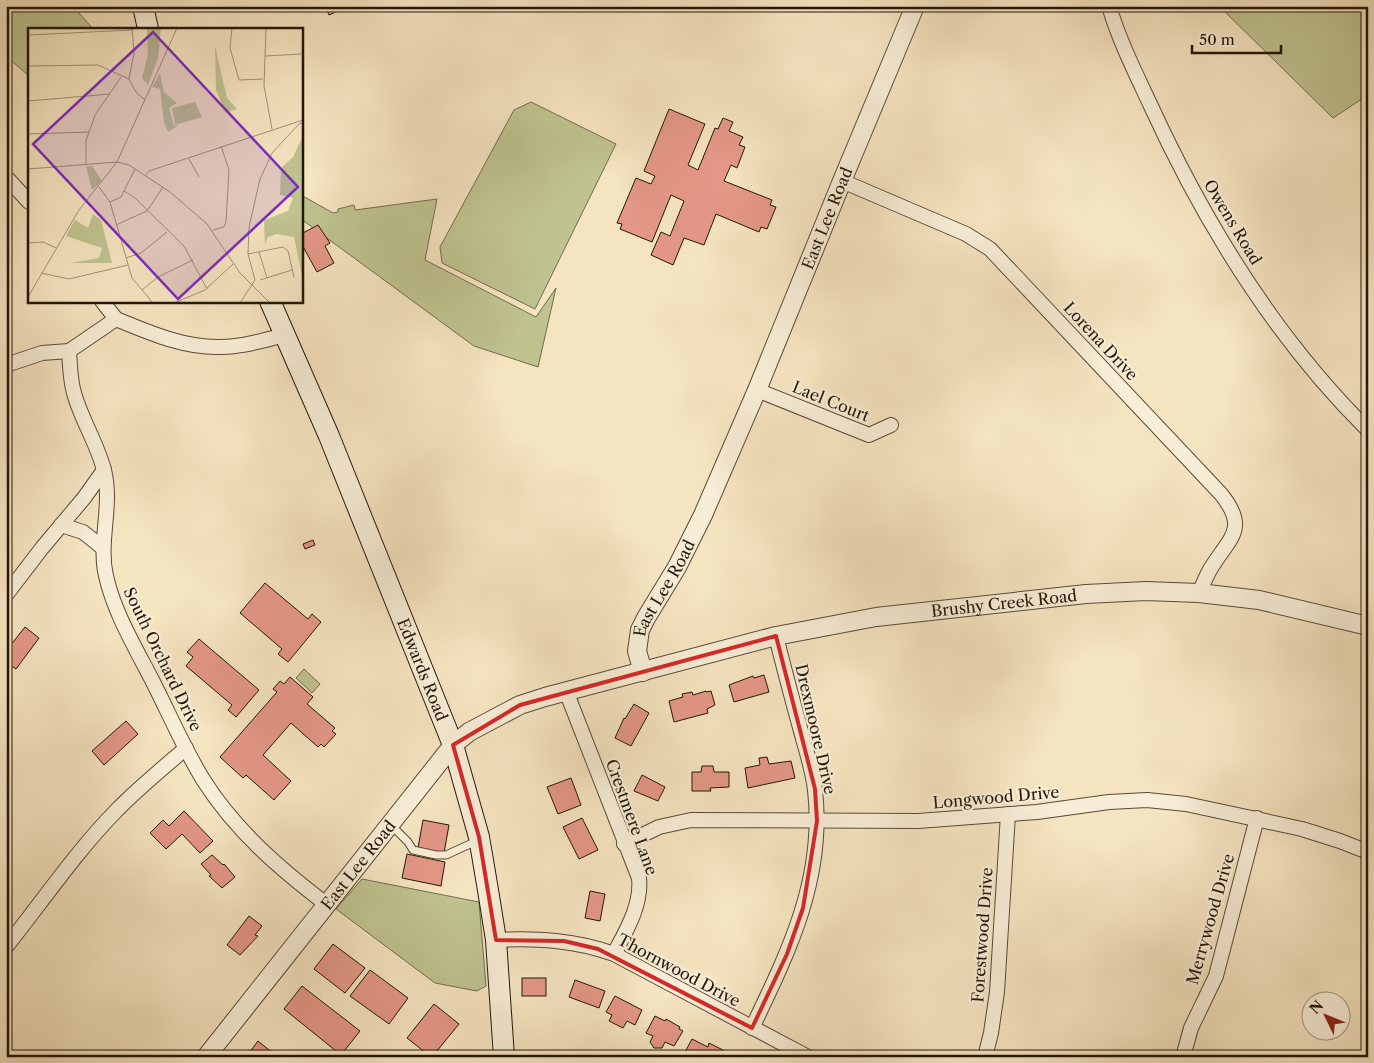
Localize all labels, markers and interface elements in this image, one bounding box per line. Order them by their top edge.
scale bar [1192,22,1280,54]
inset map [28,28,302,302]
text: 50 m [1199,30,1235,49]
street label: East Lee Road [797,164,857,272]
street label: Owens Road [1200,176,1266,268]
street label: Lorena Drive [1060,298,1142,384]
street label: Lael Court [790,377,873,426]
street label: East Lee Road [629,536,699,638]
street label: South Orchard Drive [119,584,207,734]
street label: Brushy Creek Road [930,585,1078,621]
street label: Edwards Road [393,615,452,724]
street label: Drexmoore Drive [791,662,841,796]
street label: Crestmere Lane [602,756,662,878]
street label: Longwood Drive [932,782,1060,812]
street label: East Lee Road [317,816,400,914]
street label: Merrywood Drive [1182,851,1238,987]
street label: Forestwood Drive [967,867,997,1003]
street label: Thornwood Drive [614,929,744,1011]
north arrow [1302,990,1352,1040]
text: N [1306,997,1327,1018]

